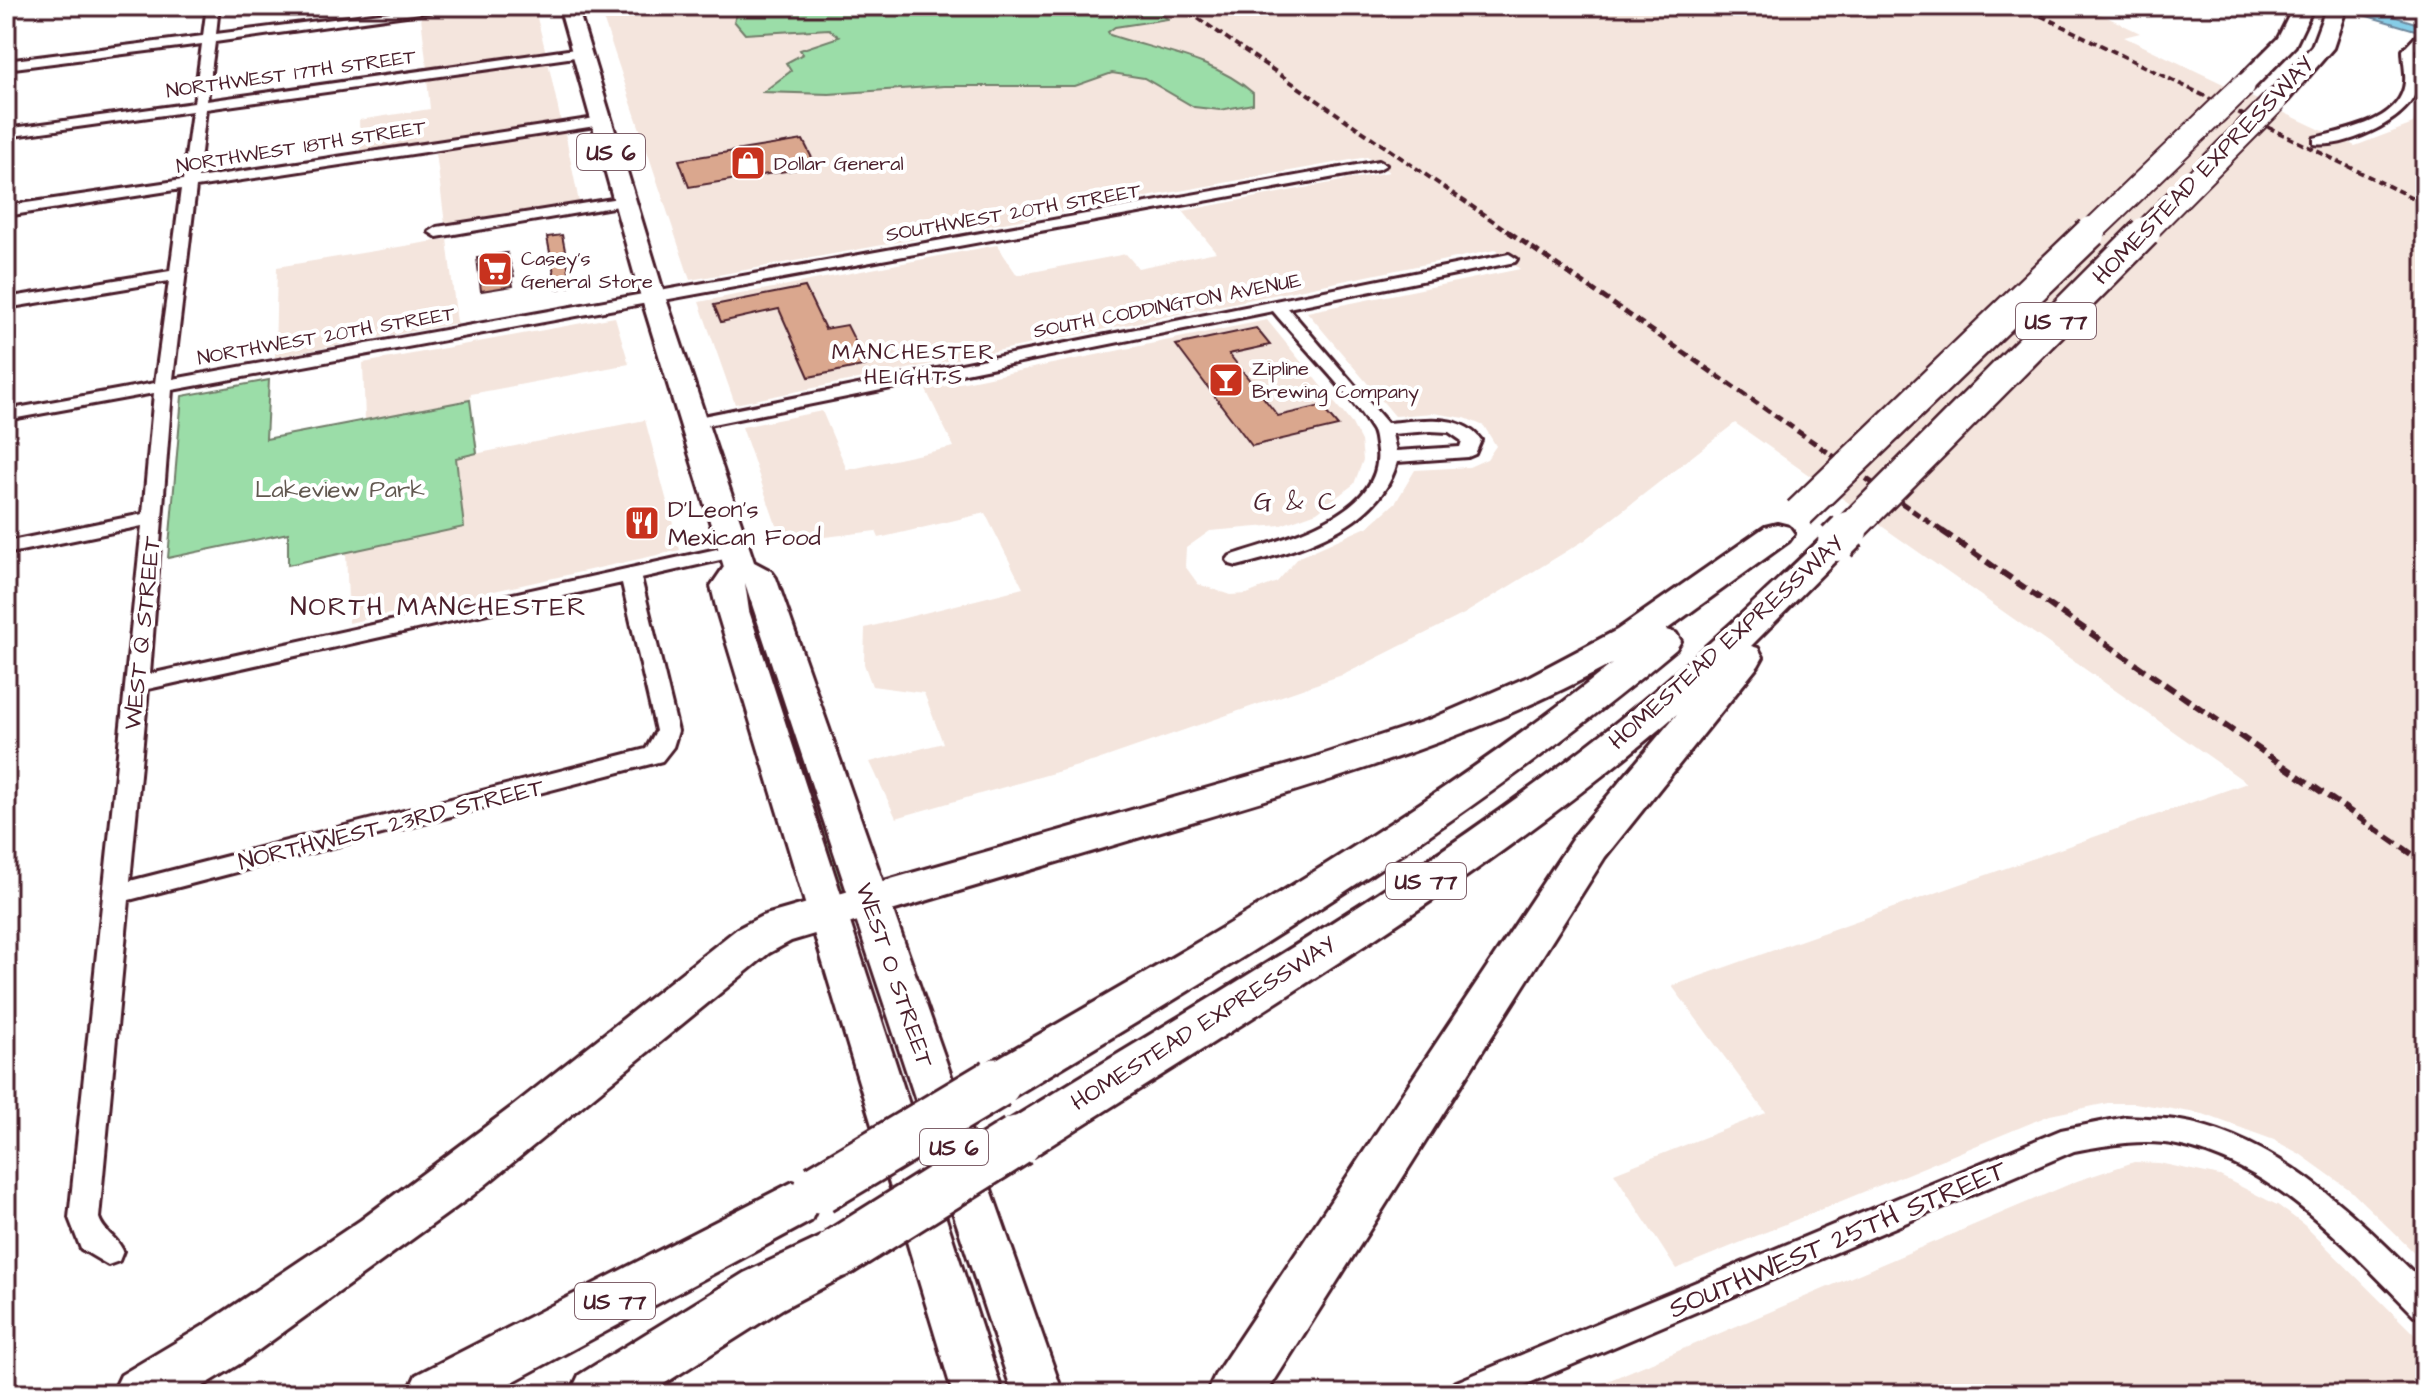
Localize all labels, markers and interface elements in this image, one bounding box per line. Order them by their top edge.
street label: NORTHWEST 17TH STREET [164,43,418,105]
street label: HOMESTEAD EXPRESSWAY [2085,48,2323,293]
street label: NORTHWEST 18TH STREET [174,113,429,181]
road number: US 6 [577,134,645,170]
shop icon: Dollar General [729,144,767,182]
place label: Dollar General [774,150,904,178]
street label: SOUTHWEST 20TH STREET [884,177,1143,249]
place label: Casey's General Store [521,245,653,296]
supermarket icon: Casey's General Store [476,250,514,288]
street label: SOUTH CODDINGTON AVENUE [1031,266,1304,346]
street label: NORTHWEST 20TH STREET [195,299,458,372]
road number: US 77 [2016,303,2096,339]
district label: MANCHESTER HEIGHTS [832,337,996,393]
place label: Zipline Brewing Company [1252,355,1419,407]
bar icon: Zipline Brewing Company [1207,361,1245,399]
park label: Lakeview Park [255,473,425,507]
district label: G & C [1254,484,1338,520]
place label: D'Leon's Mexican Food [668,493,821,555]
restaurant icon: D'Leon's Mexican Food [623,504,661,542]
street label: HOMESTEAD EXPRESSWAY [1601,527,1852,758]
street label: WEST Q STREET [116,535,170,732]
district label: NORTH MANCHESTER [290,589,588,625]
street label: NORTHWEST 23RD STREET [235,771,548,879]
road number: US 77 [1386,863,1466,899]
street label: WEST O STREET [847,878,942,1072]
street label: HOMESTEAD EXPRESSWAY [1065,928,1343,1120]
road number: US 6 [920,1129,988,1165]
street label: SOUTHWEST 25TH STREET [1662,1150,2013,1328]
road number: US 77 [575,1283,655,1319]

